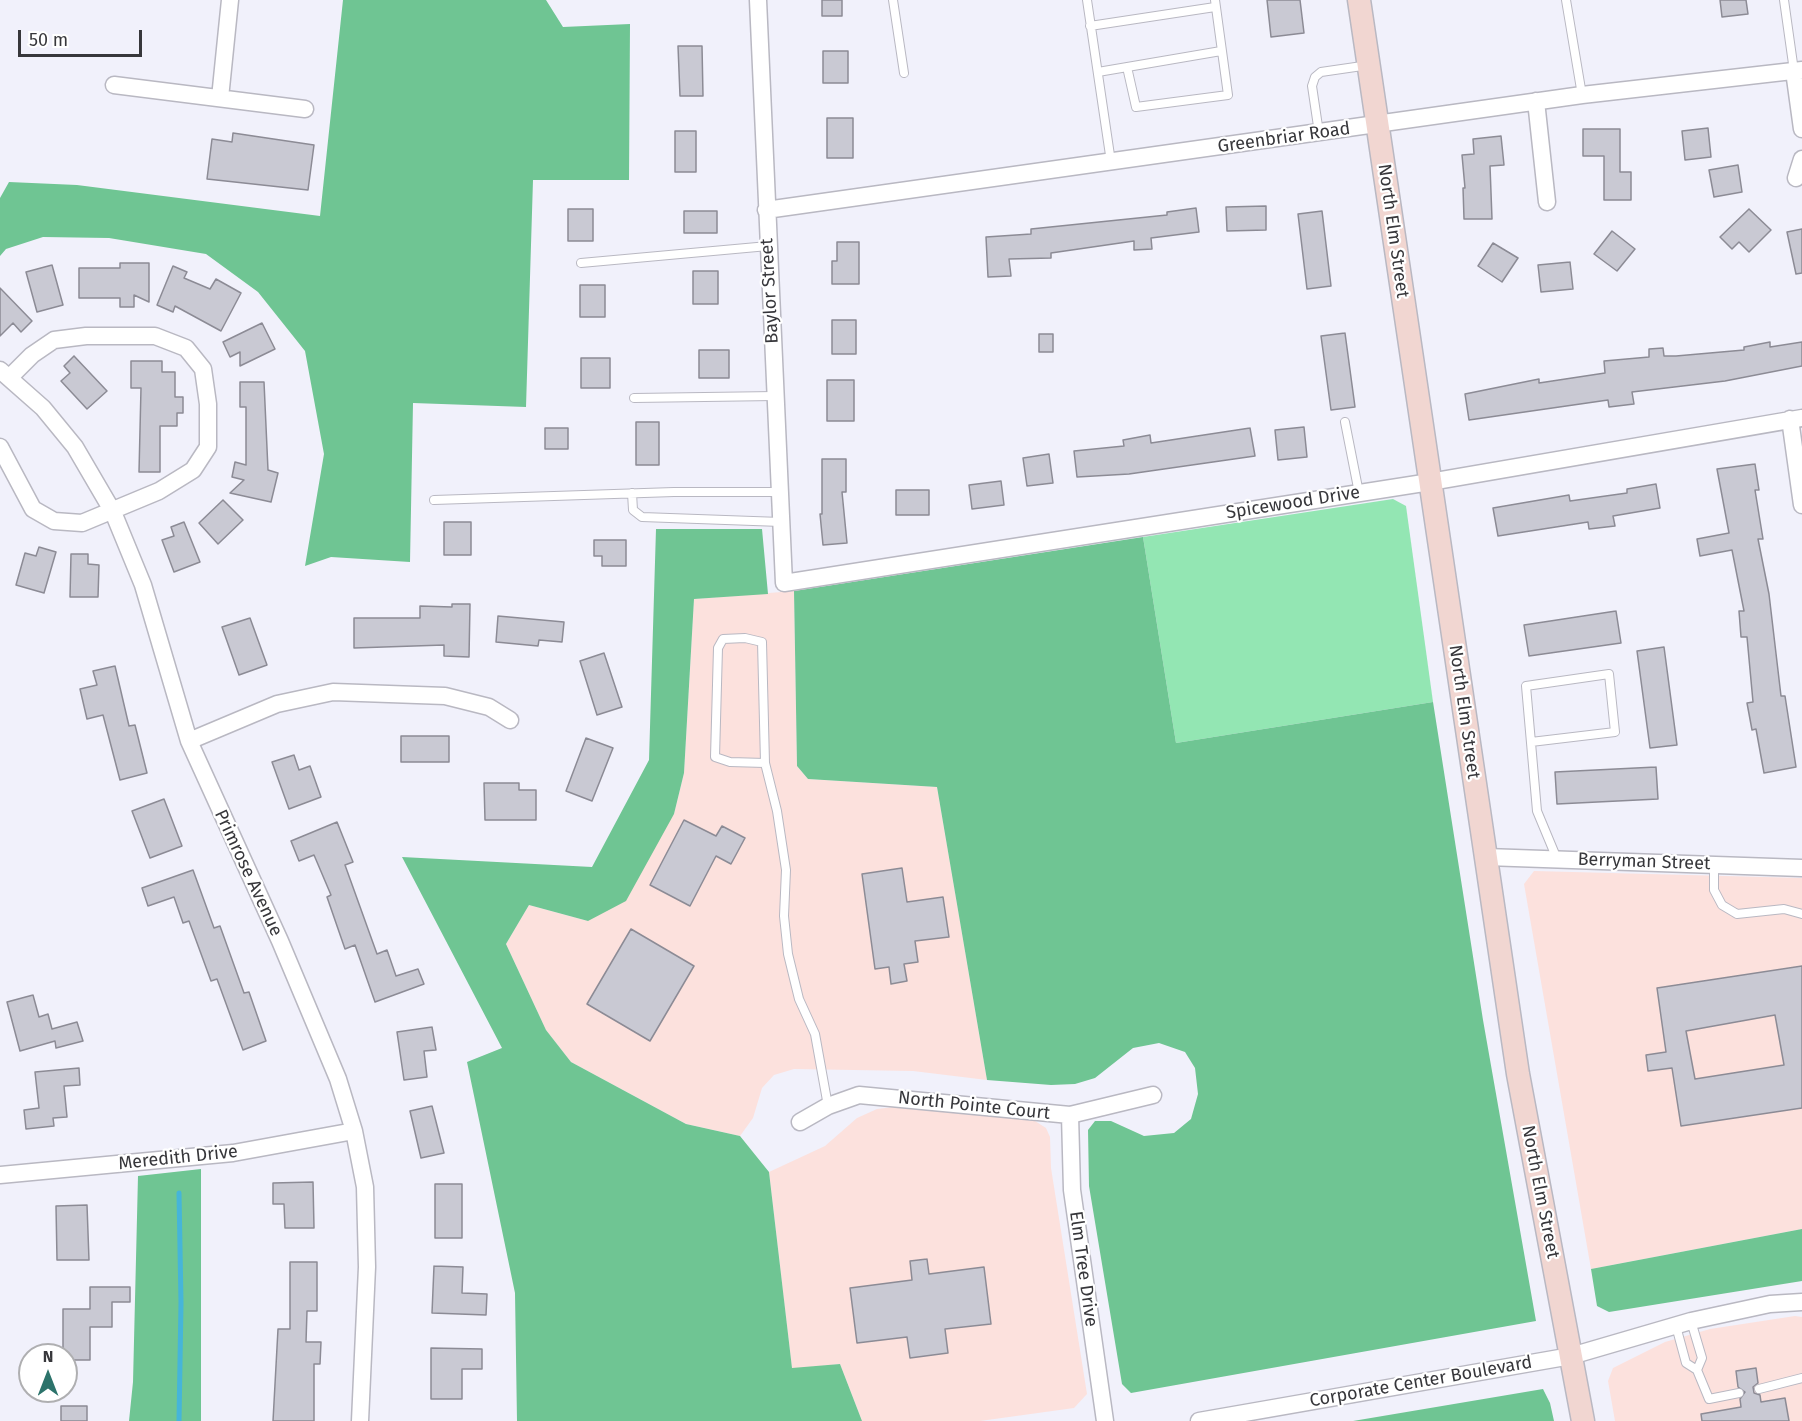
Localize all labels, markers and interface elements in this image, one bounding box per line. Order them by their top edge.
scale bar [21,18,146,56]
text: 50 m [29,29,68,51]
street label: Greenbriar Road [1216,118,1352,158]
street label: North Elm Street [1373,162,1413,300]
street label: Baylor Street [756,238,784,344]
street label: Spicewood Drive [1224,482,1362,524]
street label: North Elm Street [1444,643,1484,781]
street label: Primrose Avenue [209,806,287,940]
street label: Berryman Street [1577,849,1711,875]
street label: North Pointe Court [897,1087,1051,1125]
street label: North Elm Street [1516,1123,1564,1261]
street label: Meredith Drive [117,1141,239,1175]
street label: Elm Tree Drive [1064,1210,1102,1328]
north arrow [18,1343,78,1403]
text: N [43,1347,53,1366]
street label: Corporate Center Boulevard [1308,1352,1534,1412]

